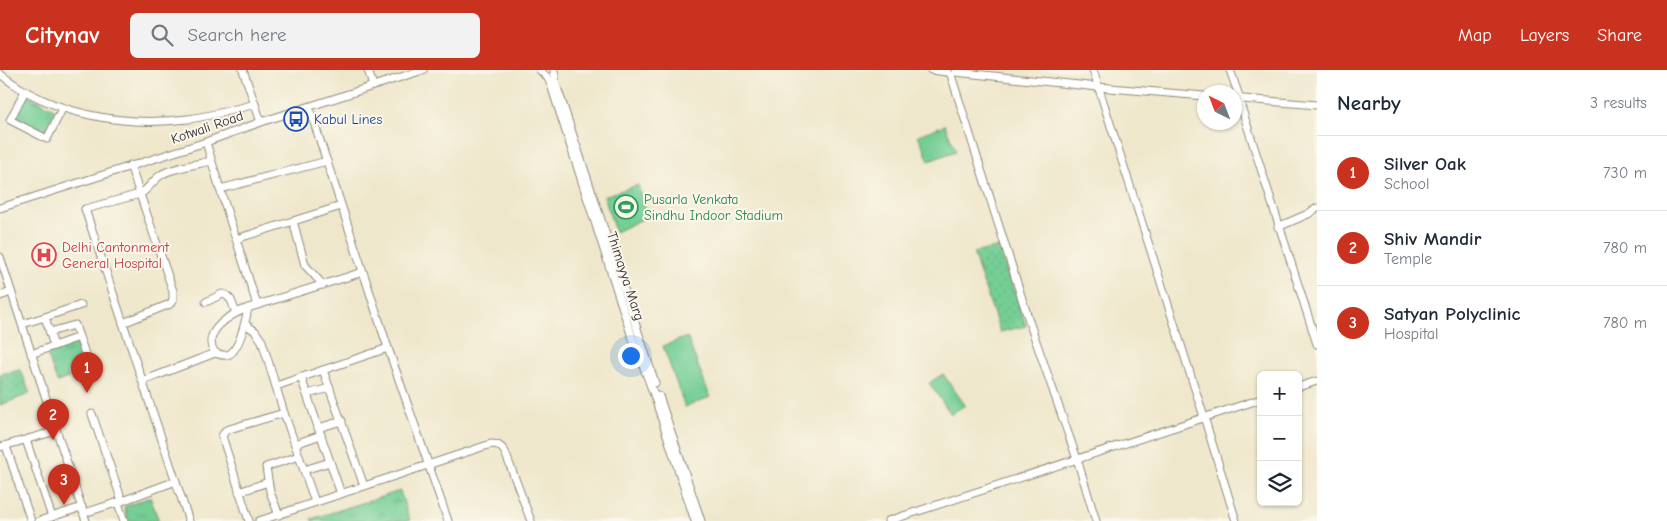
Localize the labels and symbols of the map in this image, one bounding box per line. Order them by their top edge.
north arrow [1197,85,1242,130]
bus stop icon: Kabul Lines [283,106,309,132]
street label: Kotwali Road [169,107,246,148]
place label: Kabul Lines [314,111,382,128]
place label: Pusarla Venkata Sindhu Indoor Stadium [644,191,783,224]
sports icon: Pusarla Venkata Sindhu Indoor Stadium [613,194,639,220]
street label: Thimayya Marg [603,230,648,323]
place label: Delhi Cantonment General Hospital [62,239,170,272]
hospital icon: Delhi Cantonment General Hospital [31,242,57,268]
your location [618,343,644,369]
pin: 1 [71,352,103,393]
pin: 2 [37,399,69,440]
pin: 3 [48,464,80,505]

